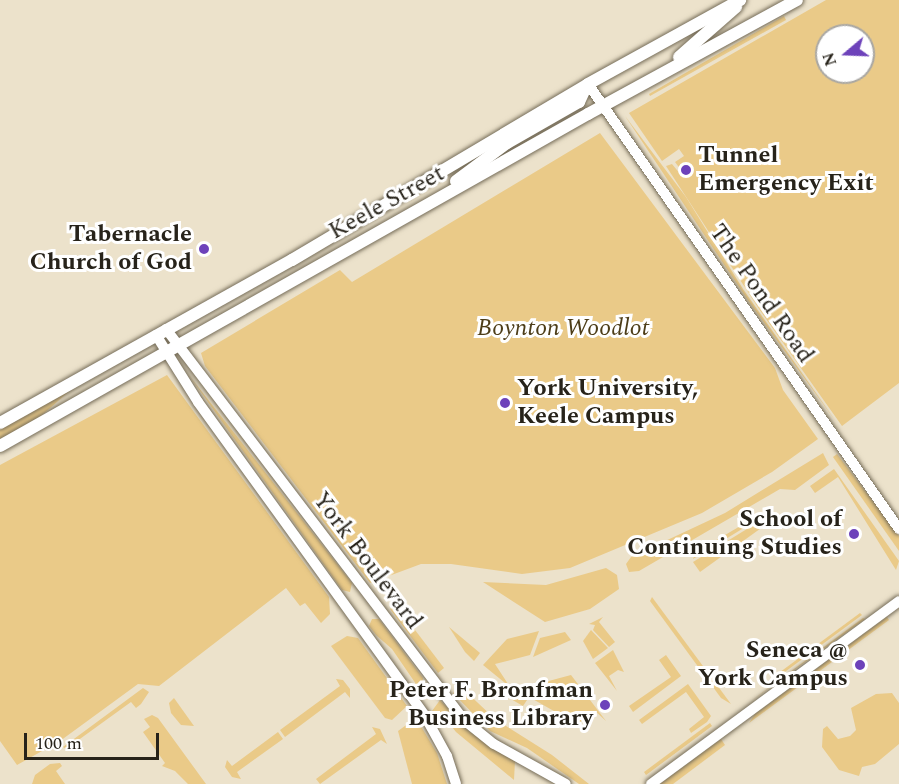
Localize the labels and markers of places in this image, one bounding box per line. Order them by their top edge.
place label: Tunnel Emergency Exit [698,142,874,198]
marker: Tunnel Emergency Exit [679,163,693,177]
place label: Tabernacle Church of God [30,221,192,277]
marker: Tabernacle Church of God [197,242,211,256]
place label: York University, Keele Campus [517,375,698,431]
marker: York University, Keele Campus [498,396,512,410]
place label: School of Continuing Studies [627,506,842,562]
marker: School of Continuing Studies [847,527,861,541]
place label: Seneca @ York Campus [698,637,848,693]
marker: Seneca @ York Campus [853,658,867,672]
place label: Peter F. Bronfman Business Library [389,677,593,733]
marker: Peter F. Bronfman Business Library [598,698,612,712]

